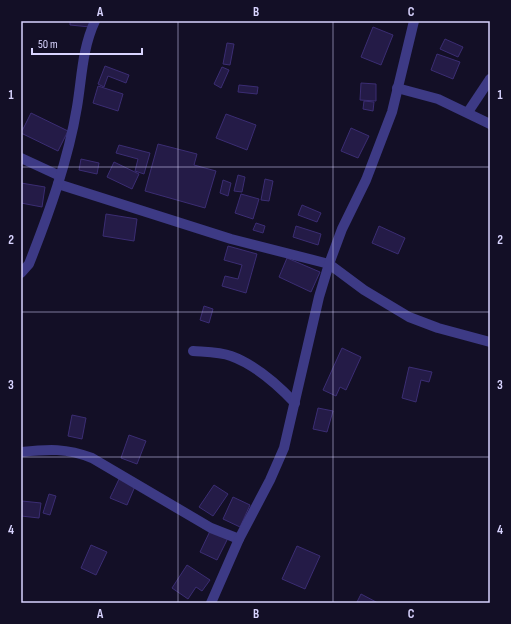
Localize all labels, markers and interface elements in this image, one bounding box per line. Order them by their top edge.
text: A [96,4,104,20]
text: B [253,4,259,20]
text: C [408,4,415,20]
scale bar [32,30,142,56]
text: 50 m [38,37,58,52]
text: 1 [8,87,14,103]
text: 1 [497,87,503,103]
text: 2 [8,232,14,248]
text: 2 [497,232,503,248]
text: 3 [8,377,14,393]
text: 3 [497,377,503,393]
text: 4 [8,522,14,538]
text: 4 [497,522,503,538]
text: A [96,606,104,622]
text: B [253,606,259,622]
text: C [408,606,415,622]

